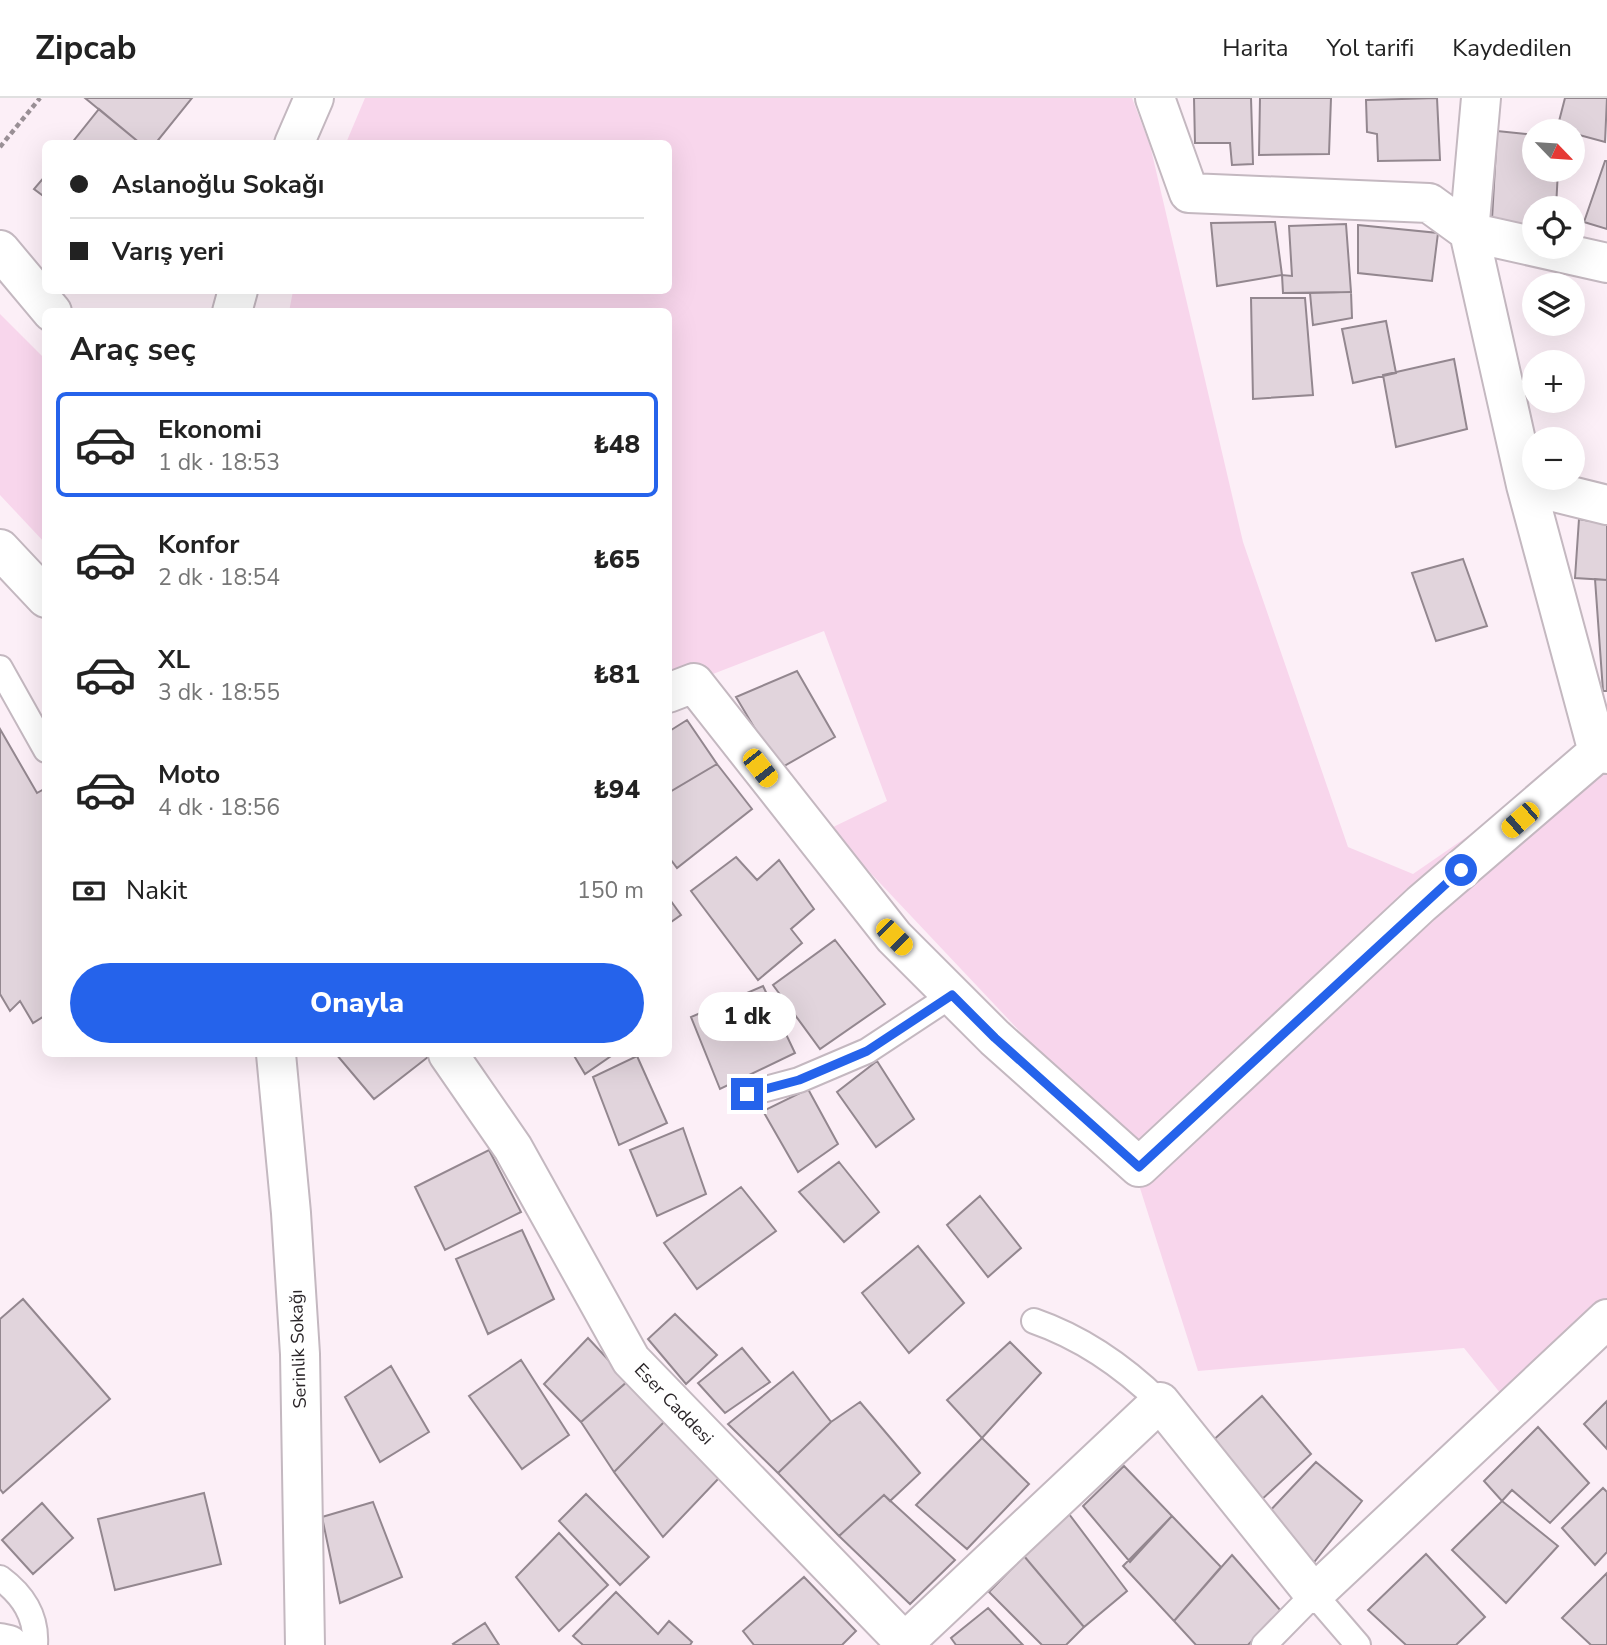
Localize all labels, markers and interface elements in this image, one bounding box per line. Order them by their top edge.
text: Zipcab [35,26,137,71]
text: Harita [1222,32,1288,64]
text: Yol tarifi [1326,32,1414,64]
text: Kaydedilen [1452,32,1572,64]
north arrow [1522,119,1586,182]
map controls [1522,119,1585,490]
text: Aslanoğlu Sokağı [112,167,324,202]
button: locate [1522,196,1585,259]
text: Varış yeri [112,234,224,269]
button: layers [1522,273,1585,336]
text: Araç seç [70,328,196,371]
button: + [1522,350,1585,413]
text: Ekonomi [158,412,262,447]
icon: car [74,413,137,476]
text: ₺48 [593,427,640,462]
button: − [1522,427,1585,490]
text: 1 dk · 18:53 [158,447,280,478]
text: Konfor [158,527,239,562]
icon: car [74,528,137,591]
text: ₺65 [593,542,640,577]
text: 2 dk · 18:54 [158,562,280,593]
text: XL [158,642,190,677]
icon: car [74,643,137,706]
text: ₺81 [593,657,640,692]
text: 3 dk · 18:55 [158,677,280,708]
car [739,745,782,791]
text: Moto [158,757,220,792]
icon: car [74,758,137,821]
text: ₺94 [593,772,640,807]
text: 4 dk · 18:56 [158,792,280,823]
car [1498,798,1543,842]
route start [1445,854,1477,886]
icon: cash [70,872,108,910]
text: Nakit [126,873,187,908]
text: 150 m [577,875,644,906]
car [872,915,917,959]
button: Onayla [70,963,644,1043]
callout: 1 dk [698,992,796,1042]
text: 1 dk [723,1001,771,1032]
route end [731,1078,763,1110]
street label: Serinlik Sokağı [284,1289,312,1409]
street label: Eser Caddesi [629,1358,719,1450]

